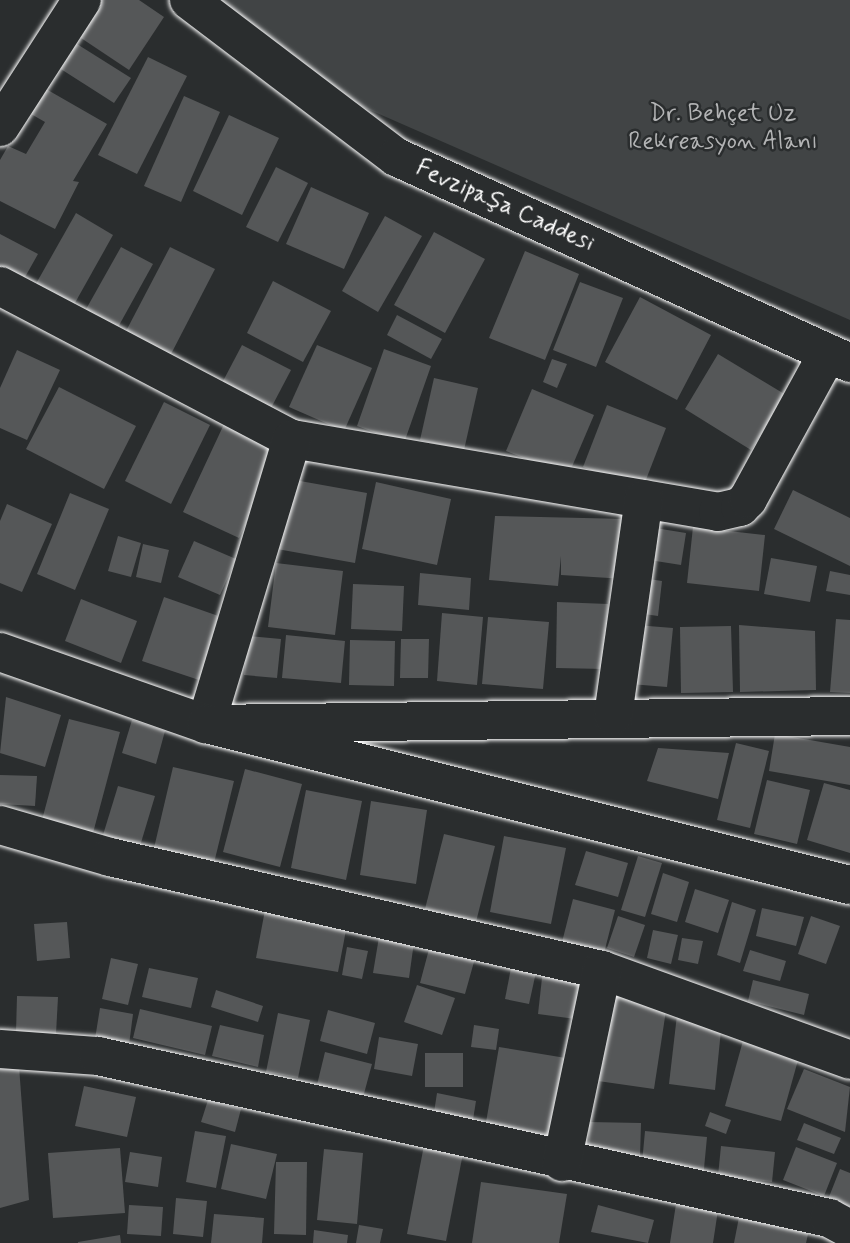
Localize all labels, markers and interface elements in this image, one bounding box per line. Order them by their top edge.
park label: Dr. Behçet Uz Rekreasyon Alanı [629,100,817,156]
street label: Fevzipaşa Caddesi [411,154,599,258]

